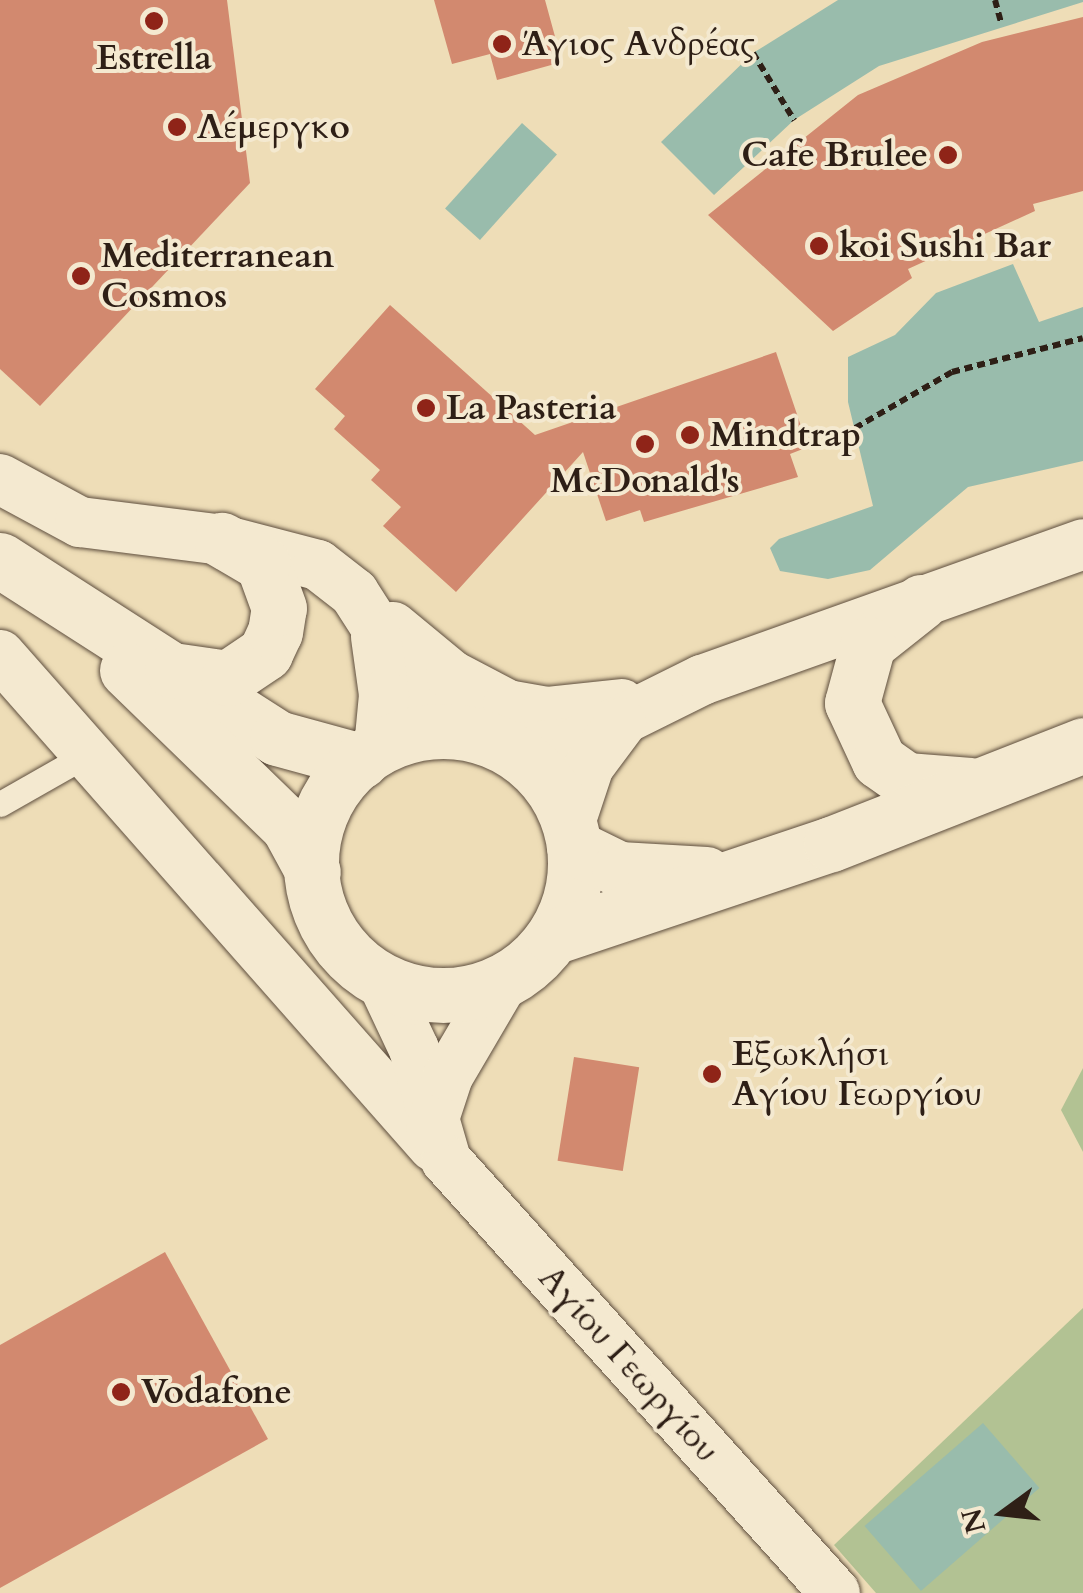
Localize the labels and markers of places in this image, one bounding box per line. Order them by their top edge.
marker: Estrella [143,10,165,32]
place label: Άγιος Ανδρέας [522,23,755,65]
marker: Άγιος Ανδρέας [491,33,513,55]
place label: Estrella [96,37,212,79]
place label: Λέμεργκο [197,106,350,148]
marker: Λέμεργκο [166,116,188,138]
place label: Cafe Brulee [741,134,928,176]
marker: Cafe Brulee [937,144,959,166]
place label: koi Sushi Bar [839,225,1051,267]
place label: Mediterranean Cosmos [101,235,334,317]
marker: koi Sushi Bar [808,235,830,257]
marker: Mediterranean Cosmos [70,265,92,287]
place label: La Pasteria [446,387,617,429]
marker: La Pasteria [415,397,437,419]
place label: Mindtrap [710,414,861,456]
marker: Mindtrap [679,424,701,446]
marker: McDonald's [634,433,656,455]
place label: McDonald's [550,460,740,502]
place label: Εξωκλήσι Αγίου Γεωργίου [732,1033,982,1115]
marker: Εξωκλήσι Αγίου Γεωργίου [701,1063,723,1085]
place label: Vodafone [141,1371,292,1413]
marker: Vodafone [110,1381,132,1403]

